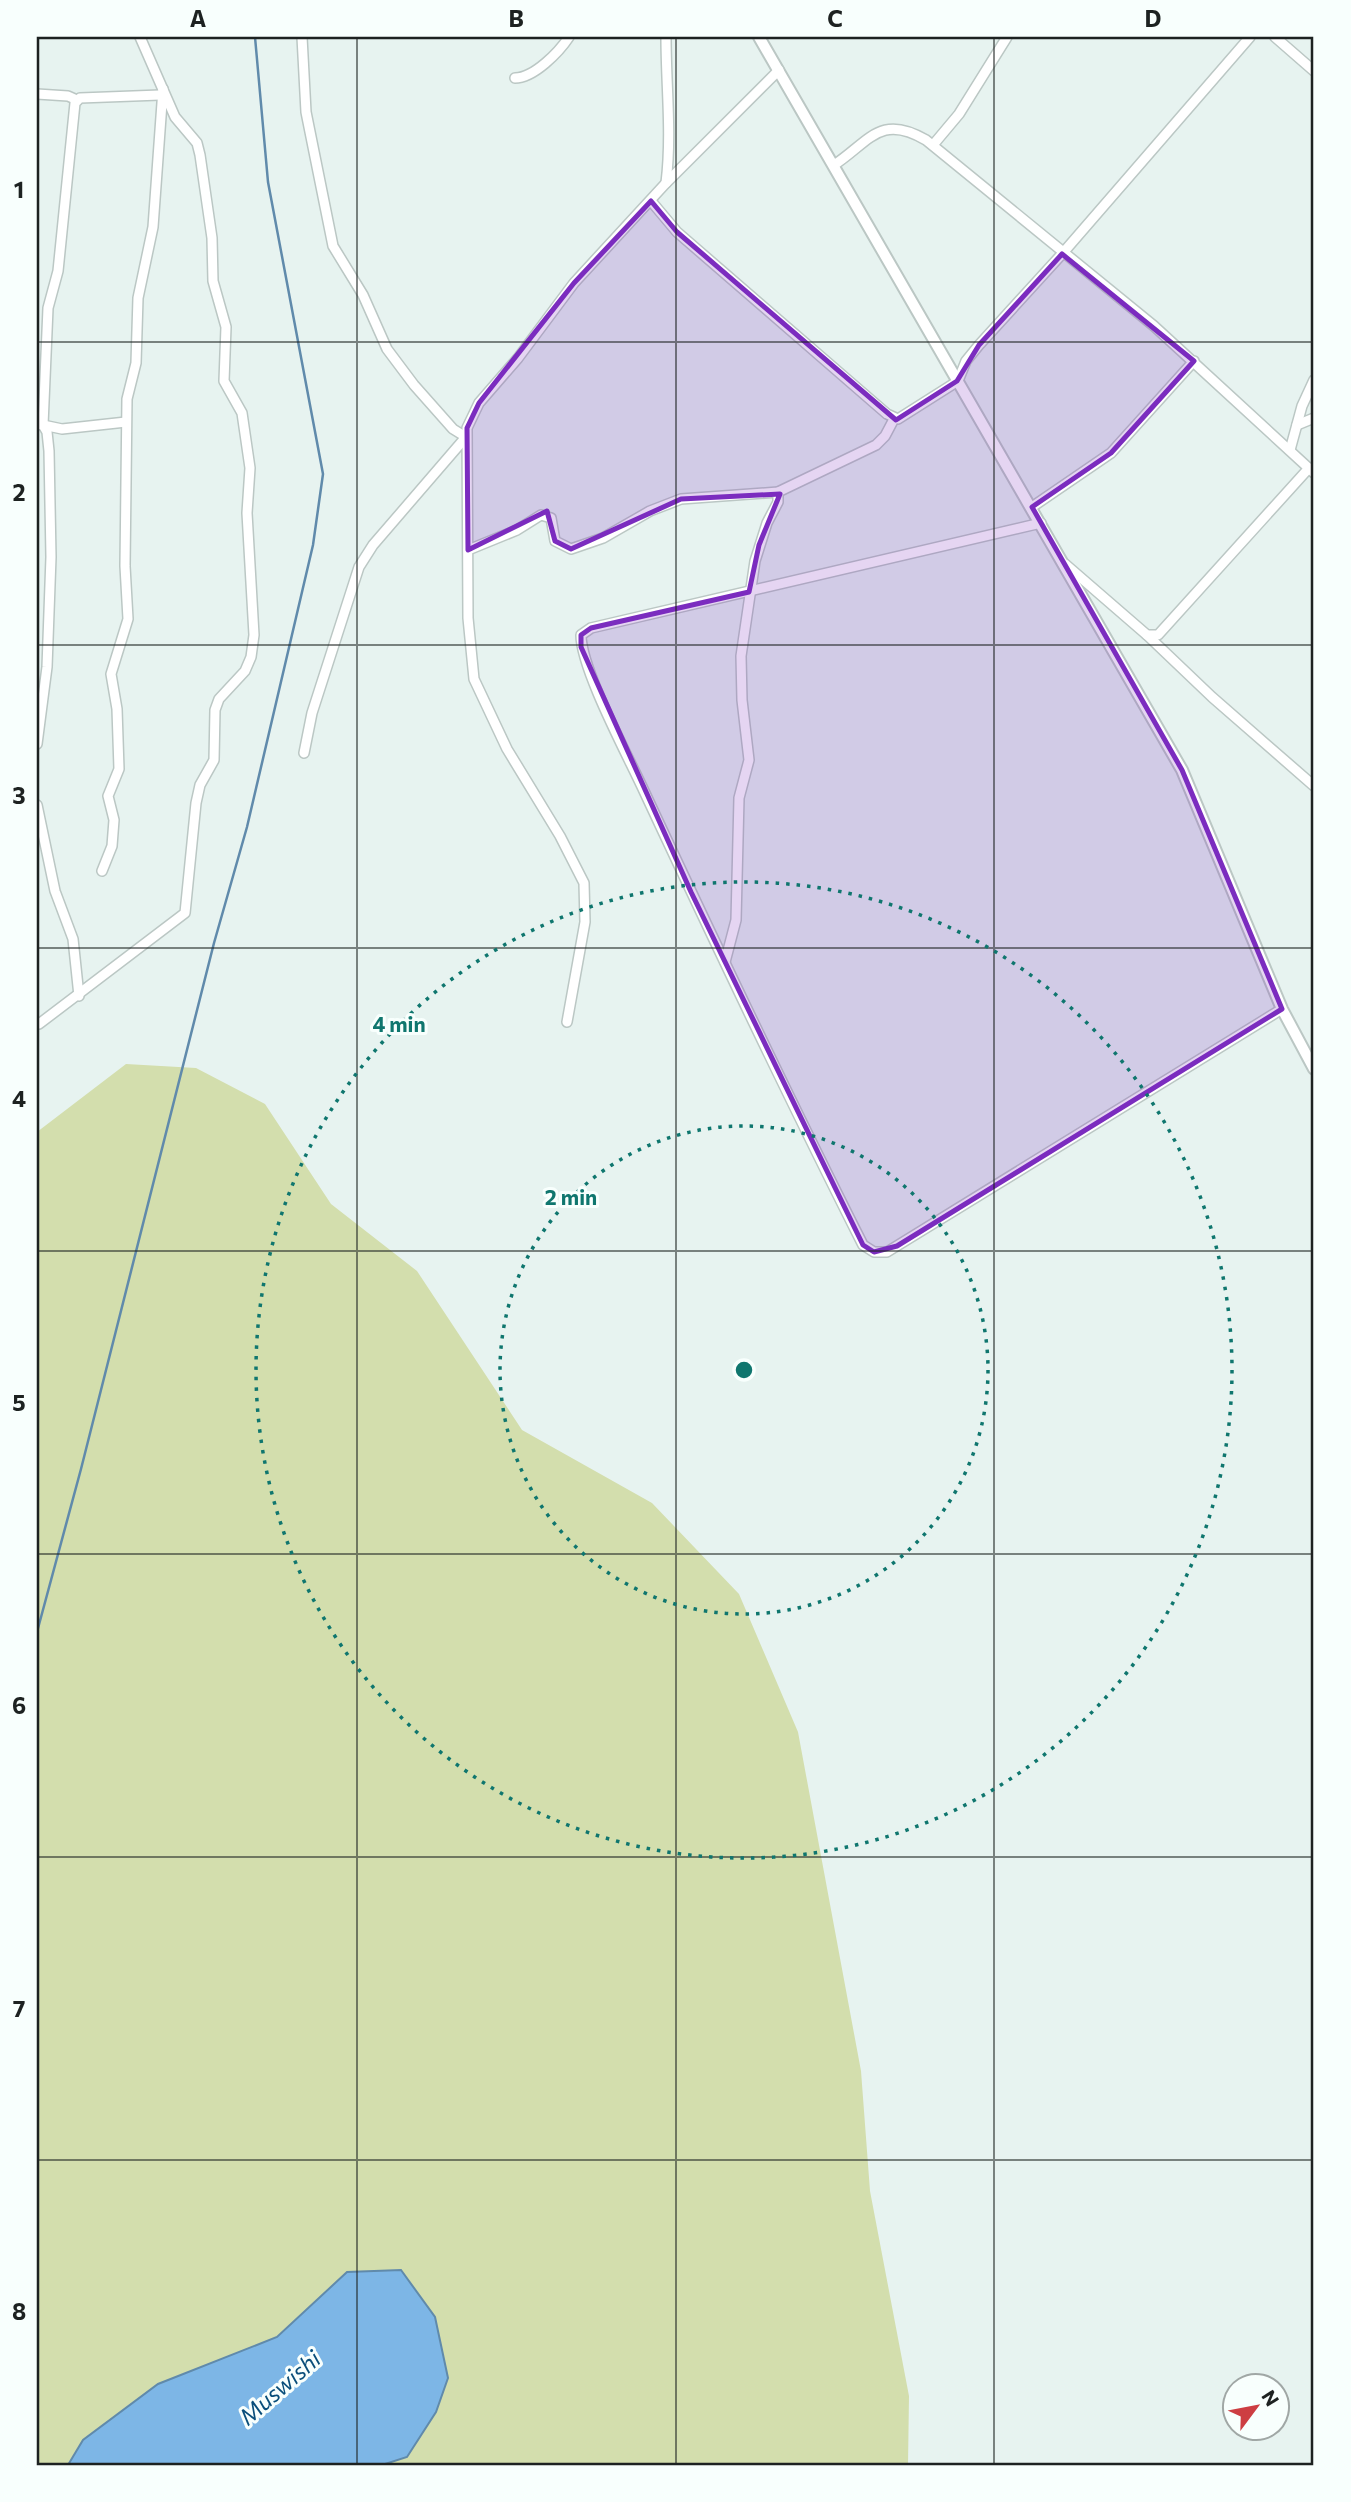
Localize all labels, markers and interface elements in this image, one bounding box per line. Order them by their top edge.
text: A [190,4,207,32]
text: B [508,4,524,32]
text: C [827,4,843,32]
text: D [1145,4,1162,32]
text: 1 [14,175,24,203]
text: 2 [12,478,26,506]
text: 3 [12,781,26,809]
text: 4 min [372,1011,426,1036]
text: 4 [12,1084,26,1112]
text: 2 min [545,1184,597,1209]
centre of rings [732,1358,756,1382]
text: 5 [12,1388,26,1416]
text: 6 [12,1691,26,1719]
text: 7 [13,1994,25,2022]
text: 8 [12,2297,26,2325]
water label: Muswishi [233,2344,327,2430]
north arrow [1222,2372,1292,2442]
text: N [1257,2386,1284,2410]

